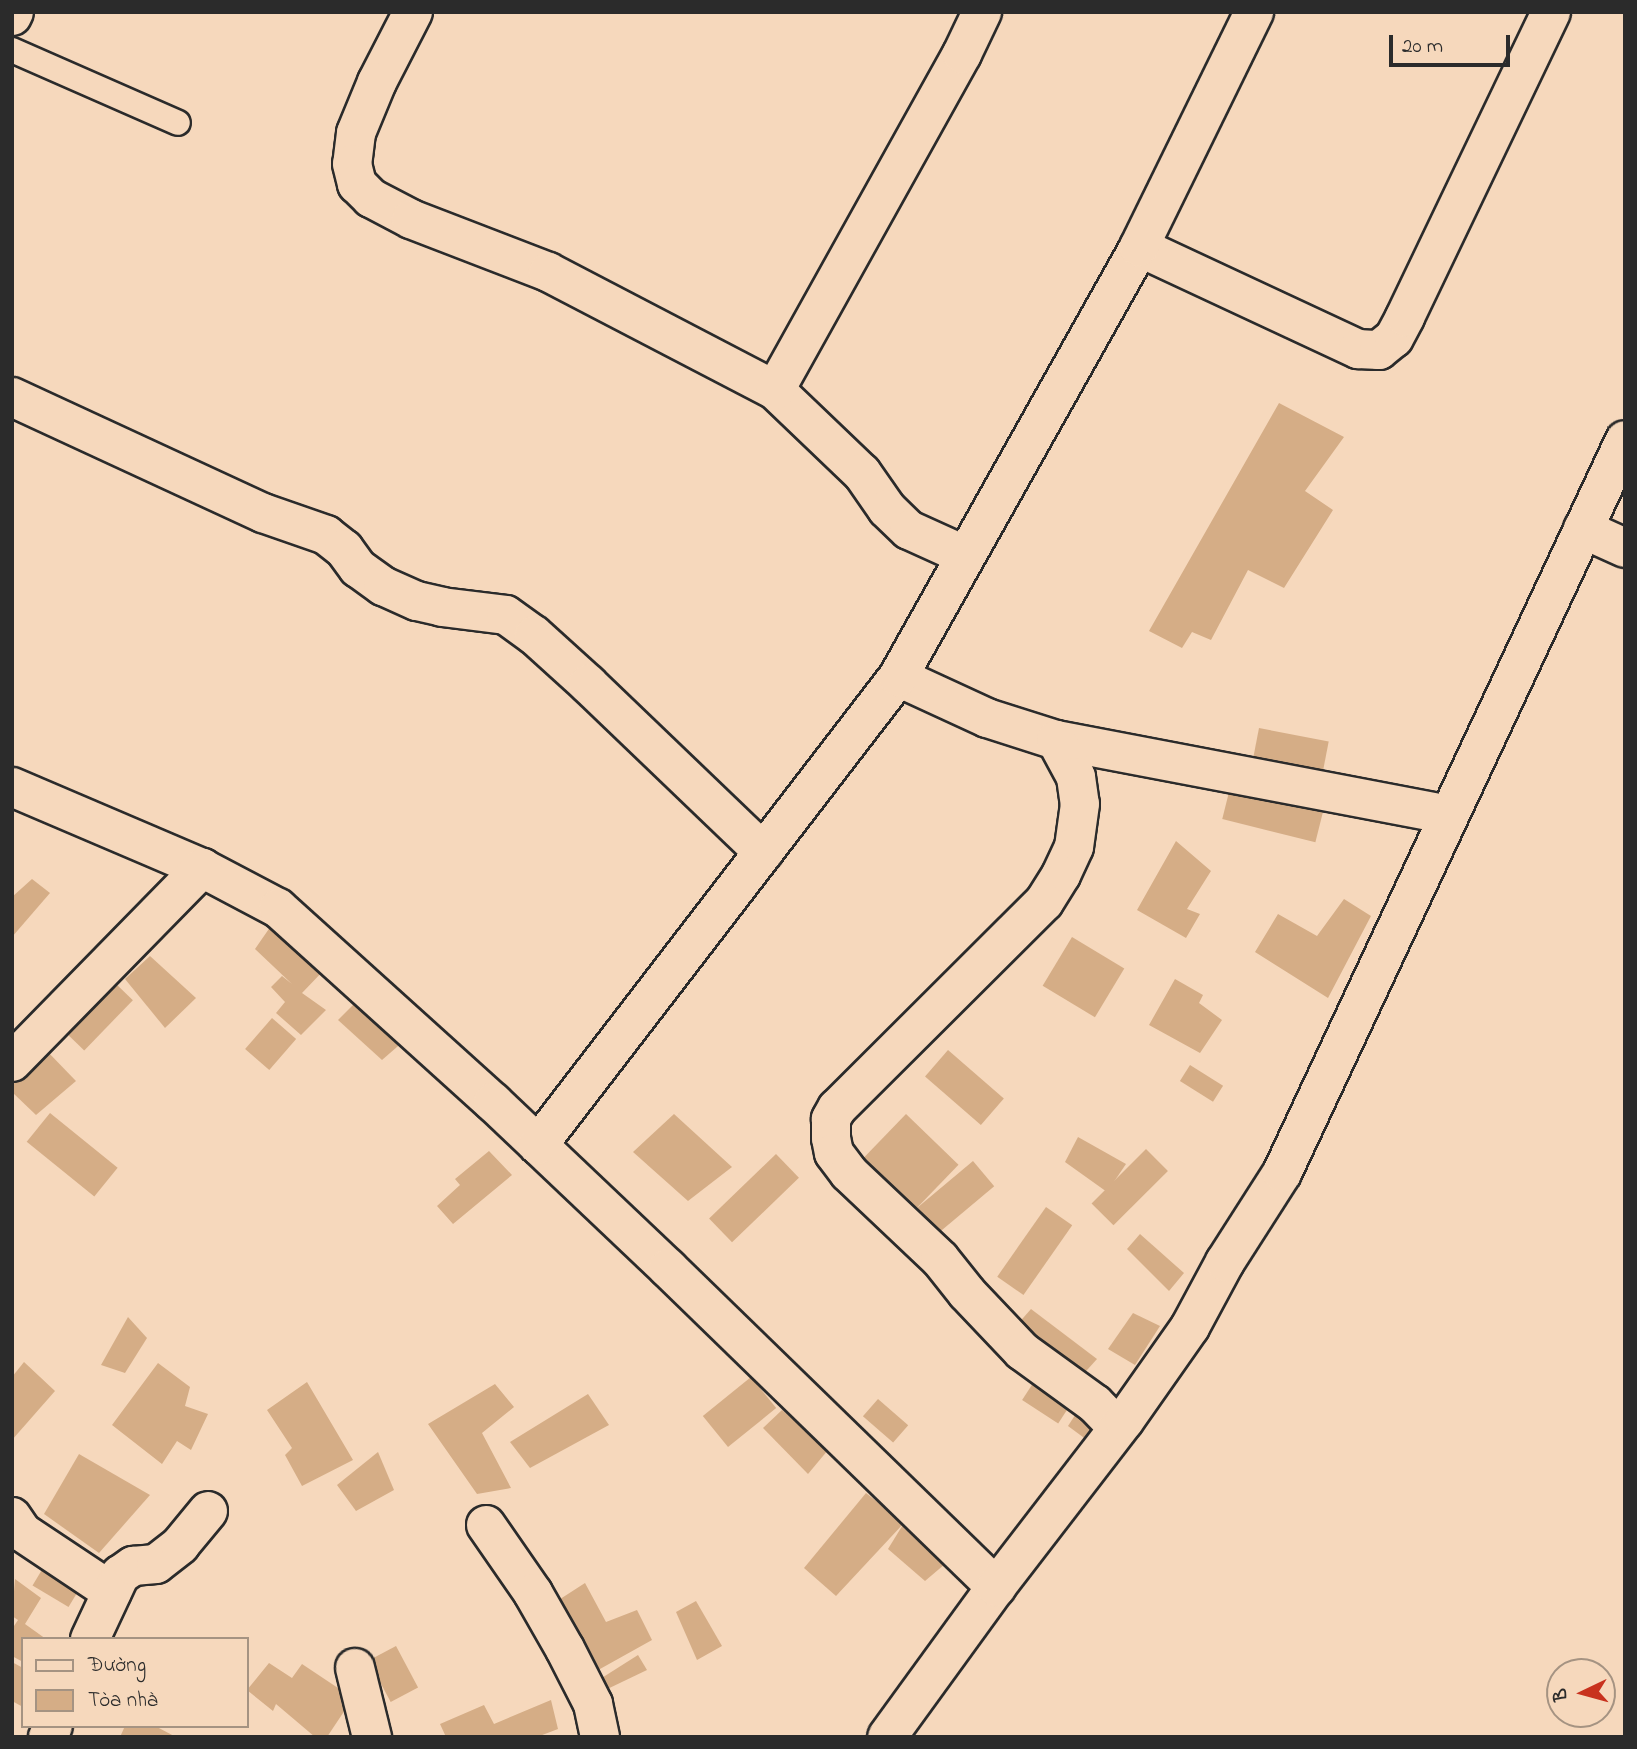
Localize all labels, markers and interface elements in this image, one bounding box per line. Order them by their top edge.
scale bar [1392,21,1513,65]
text: 20 m [1402,32,1443,62]
legend [21,1637,248,1728]
text: Đường [88,1651,146,1681]
north arrow [1546,1658,1616,1728]
text: Tòa nhà [88,1686,158,1716]
text: B [1548,1687,1576,1702]

